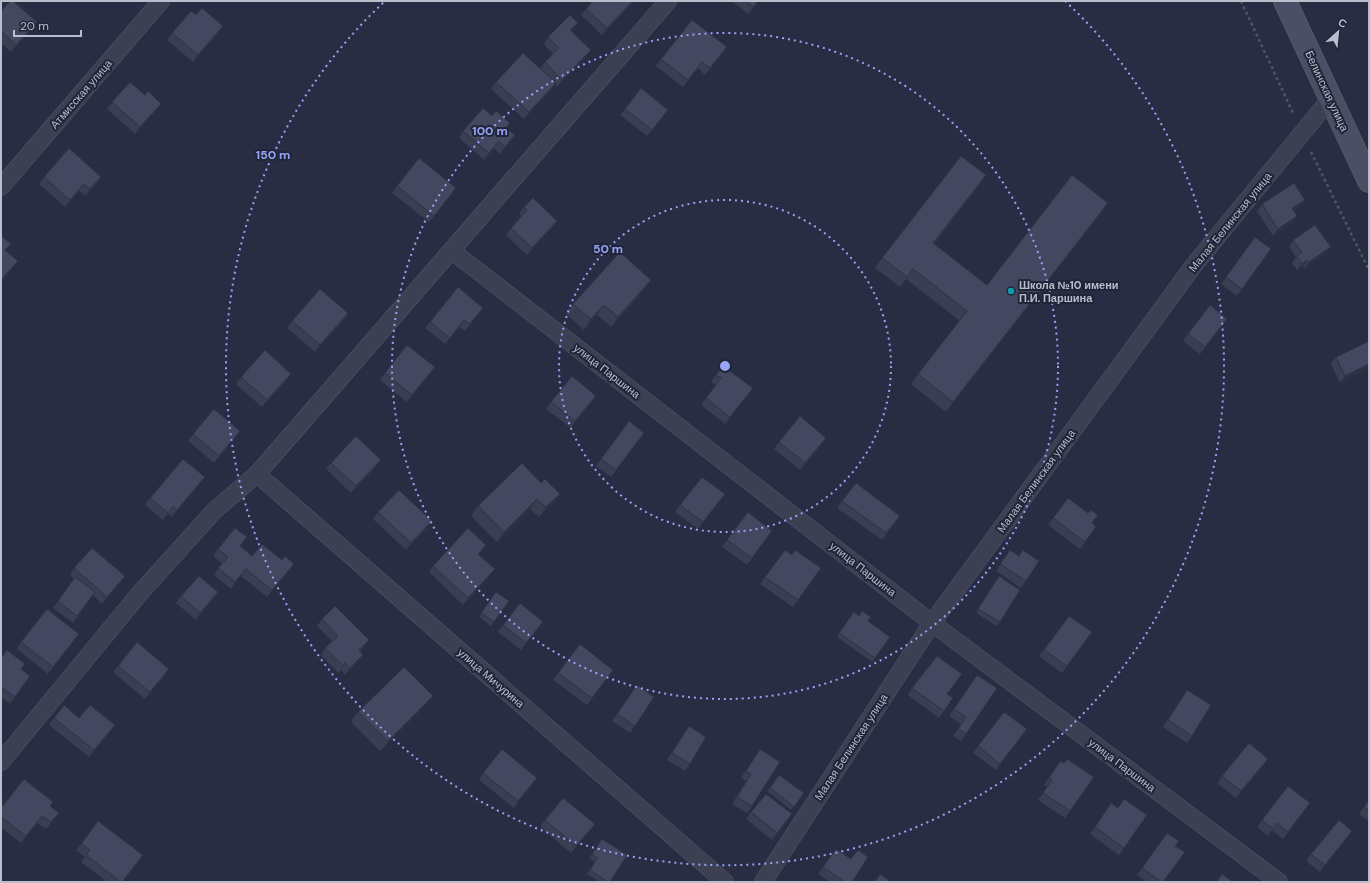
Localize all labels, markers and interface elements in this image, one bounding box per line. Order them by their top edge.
scale bar [14,12,81,38]
north arrow [1318,12,1358,52]
text: С [1336,15,1349,31]
text: 20 m [20,18,49,34]
street label: Белинская улица [1302,48,1352,134]
street label: Атмисская улица [47,56,115,131]
text: 100 m [472,123,508,139]
text: 150 m [256,147,290,163]
street label: Малая Белинская улица [1185,169,1275,275]
text: 50 m [593,241,623,257]
place label: Школа №10 имени П.И. Паршина [1019,278,1119,305]
marker: Школа №10 имени П.И. Паршина [1006,286,1016,296]
street label: улица Паршина [571,341,644,402]
centre of rings [718,359,732,373]
street label: Малая Белинская улица [994,426,1079,535]
street label: улица Паршина [827,539,900,600]
street label: улица Мичурина [455,645,528,711]
street label: Малая Белинская улица [811,690,891,803]
street label: улица Паршина [1086,735,1159,795]

